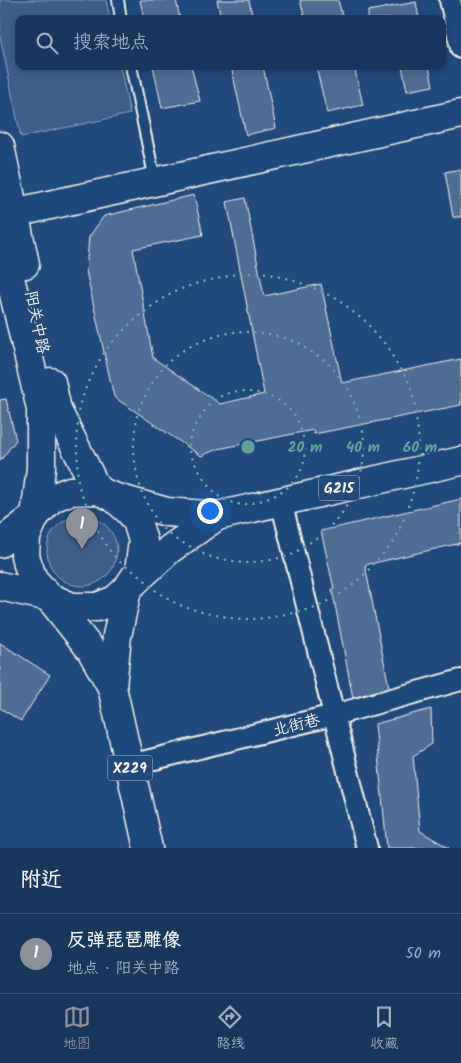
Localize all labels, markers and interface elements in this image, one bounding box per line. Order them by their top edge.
search box [15,15,446,70]
text: 搜索地点 [73,28,149,58]
icon: search [33,29,61,57]
street label: 阳关中路 [18,288,55,356]
text: 20 m [288,436,322,460]
text: 40 m [346,436,380,460]
text: 60 m [403,436,437,460]
centre of rings [239,438,257,456]
road number: G215 [319,476,359,500]
your location [197,498,223,524]
pin: 1 [66,508,98,549]
street label: 北街巷 [270,708,323,743]
road number: X229 [108,756,152,780]
text: 附近 [20,864,62,897]
text: 反弹琵琶雕像 [67,926,181,956]
text: 1 [34,941,38,966]
text: 50 m [405,941,441,966]
text: 地点 · 阳关中路 [67,956,180,981]
tab: 地图 [63,1003,91,1055]
tab: 路线 [216,1003,244,1055]
tab: 收藏 [370,1003,398,1055]

